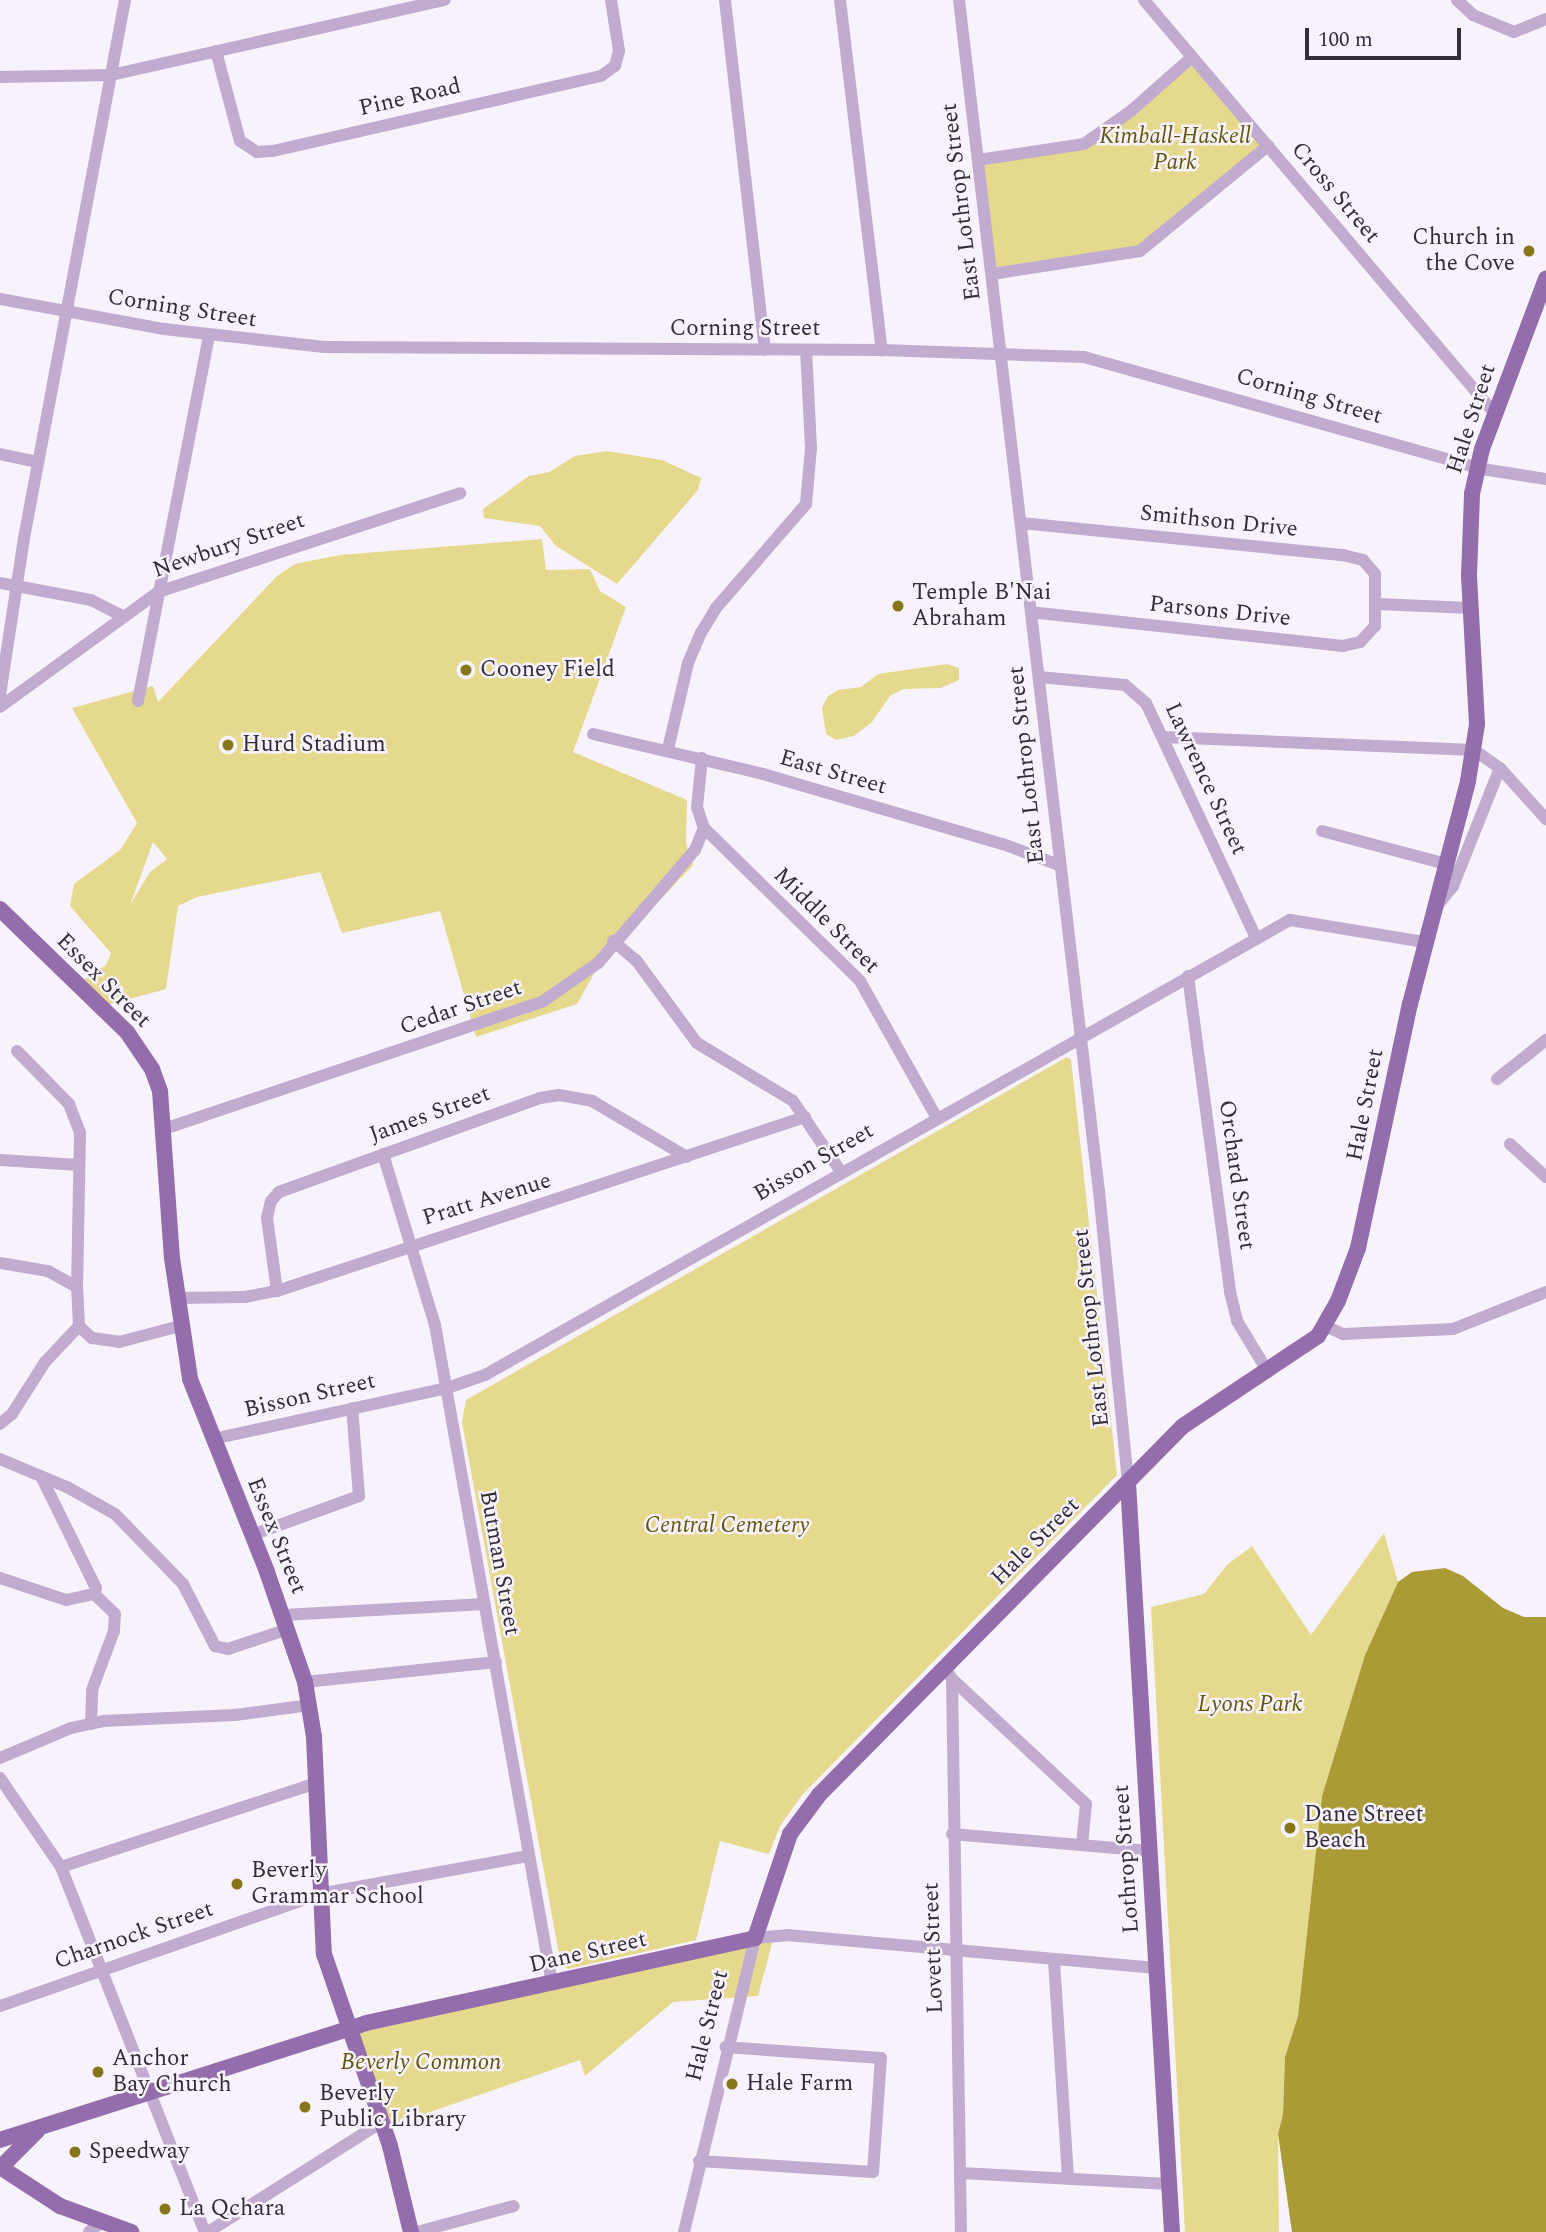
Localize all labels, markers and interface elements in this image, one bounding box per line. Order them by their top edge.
scale bar [1308,14,1464,58]
text: 100 m [1318,24,1373,56]
street label: Pine Road [356,73,464,123]
street label: East Lothrop Street [936,102,988,302]
park label: Kimball-Haskell Park [1099,123,1251,177]
street label: Cross Street [1285,137,1385,249]
place label: Church in the Cove [1412,224,1515,278]
marker: Church in the Cove [1521,243,1537,259]
street label: Corning Street [105,284,259,334]
street label: Corning Street [670,315,820,343]
street label: Hale Street [1441,361,1503,477]
street label: Corning Street [1233,363,1385,431]
street label: Smithson Drive [1139,500,1299,544]
street label: Newbury Street [149,507,309,585]
place label: Temple B'Nai Abraham [912,579,1051,633]
street label: Parsons Drive [1148,591,1292,633]
marker: Temple B'Nai Abraham [890,598,906,614]
place label: Cooney Field [480,656,615,684]
marker: Cooney Field [458,662,474,678]
street label: East Lothrop Street [1003,665,1051,865]
street label: Lawrence Street [1158,698,1252,860]
place label: Hurd Stadium [242,731,386,759]
marker: Hurd Stadium [220,737,236,753]
street label: East Street [776,745,890,801]
street label: Middle Street [767,862,885,980]
street label: Essex Street [50,928,156,1034]
street label: Cedar Street [396,974,526,1042]
street label: Hale Street [1342,1047,1390,1163]
street label: James Street [366,1080,494,1150]
street label: Orchard Street [1212,1098,1260,1252]
street label: Bisson Street [749,1118,879,1208]
street label: Pratt Avenue [419,1167,555,1233]
street label: East Lothrop Street [1068,1228,1116,1428]
street label: Bisson Street [242,1367,378,1425]
street label: Essex Street [240,1474,312,1598]
street label: Butman Street [473,1488,525,1638]
street label: Hale Street [986,1492,1086,1592]
park label: Central Cemetery [645,1512,809,1540]
park label: Lyons Park [1198,1691,1302,1719]
street label: Lothrop Street [1108,1784,1146,1934]
place label: Dane Street Beach [1304,1801,1424,1855]
marker: Dane Street Beach [1282,1820,1298,1836]
place label: Beverly Grammar School [251,1857,424,1911]
marker: Beverly Grammar School [229,1876,245,1892]
street label: Lovett Street [918,1882,950,2014]
street label: Charnock Street [51,1896,217,1976]
street label: Dane Street [527,1926,649,1980]
street label: Hale Street [681,1967,735,2085]
place label: Anchor Bay Church [112,2045,232,2099]
park label: Beverly Common [341,2049,501,2077]
marker: Anchor Bay Church [90,2064,106,2080]
place label: Hale Farm [746,2070,853,2098]
marker: Hale Farm [724,2076,740,2092]
place label: Beverly Public Library [319,2080,466,2134]
marker: Beverly Public Library [297,2099,313,2115]
place label: Speedway [89,2138,189,2166]
marker: Speedway [67,2144,83,2160]
place label: La Qchara [179,2195,285,2223]
marker: La Qchara [157,2201,173,2217]

